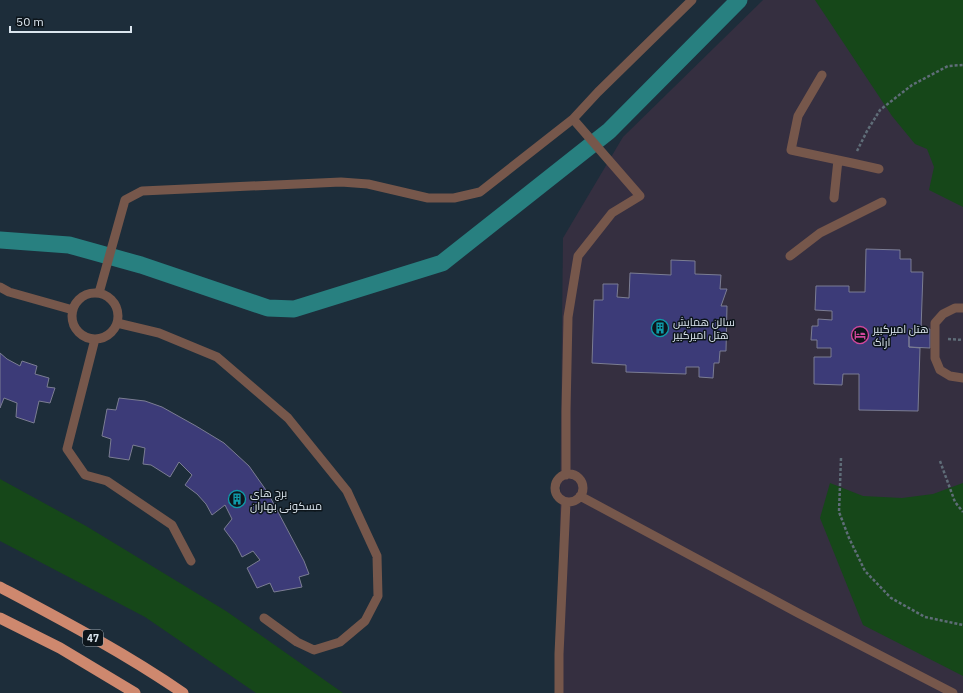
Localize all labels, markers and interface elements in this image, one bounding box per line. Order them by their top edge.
scale bar [10,8,131,34]
text: 50 m [16,14,44,29]
place label: سالن همایش هتل امیرکبیر [672,315,735,342]
building icon: سالن همایش هتل امیرکبیر [650,318,670,338]
place label: هتل امیرکبیر اراک [872,322,928,349]
hotel icon: هتل امیرکبیر اراک [850,325,870,345]
place label: برج های مسکونی بهاران [250,486,322,513]
building icon: برج های مسکونی بهاران [227,489,247,509]
road number: 47 [83,630,103,646]

